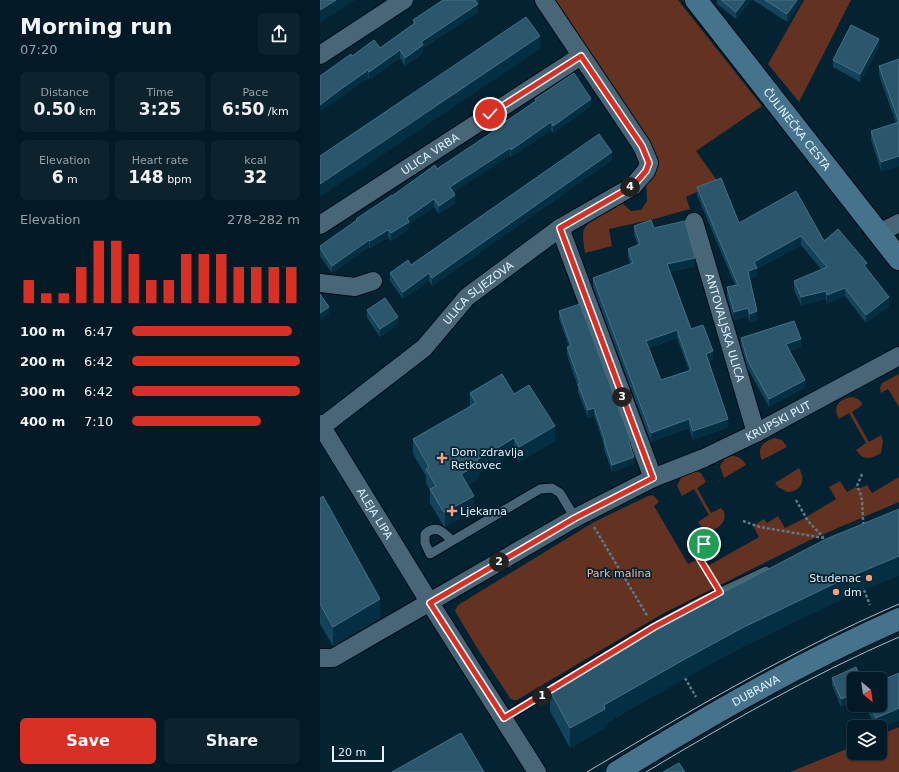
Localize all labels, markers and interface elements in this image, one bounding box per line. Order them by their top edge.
button: share [258,13,300,55]
text: Morning run [20,14,172,39]
text: 07:20 [20,42,57,57]
street label: ČULINEČKA CESTA [761,85,834,173]
text: Distance [41,86,89,99]
text: Time [147,86,173,99]
text: Pace [242,86,268,99]
pin [473,97,507,131]
text: 0.50 [33,99,75,119]
text: 3:25 [139,99,181,119]
text: 6:50 [222,99,264,119]
icon: check [479,103,501,125]
text: km [75,105,96,118]
text: /km [264,105,289,118]
street label: ULICA VRBA [399,130,462,177]
text: Elevation [39,154,90,167]
text: Heart rate [132,154,188,167]
text: kcal [244,154,266,167]
text: 6 [52,167,63,187]
text: 148 [128,167,164,187]
text: 32 [243,167,267,187]
text: m [63,173,78,186]
text: bpm [164,173,192,186]
pin: 4 [620,177,640,197]
text: 4 [626,180,634,193]
text: Elevation [20,212,80,227]
text: 278–282 m [227,212,300,227]
street label: ULICA SLJEZOVA [440,258,516,327]
street label: ANTOVALJSKA ULICA [703,272,747,384]
text: 100 m [20,324,65,339]
text: 6:47 [84,324,113,339]
text: 200 m [20,354,65,369]
text: 6:42 [84,354,113,369]
text: 300 m [20,384,65,399]
text: 6:42 [84,384,113,399]
pin: 3 [612,387,632,407]
text: 3 [618,390,626,403]
street label: KRUPSKI PUT [744,398,813,443]
text: 400 m [20,414,65,429]
text: 7:10 [84,414,113,429]
place label: Dom zdravlja Retkovec [451,446,524,472]
marker: Dom zdravlja Retkovec [436,452,448,464]
street label: ALEJA LIPA [354,486,396,542]
place label: Ljekarna [460,505,507,518]
marker: Ljekarna [447,506,457,516]
pin [687,527,721,561]
icon: arrive [693,533,715,555]
pin: 2 [489,552,509,572]
text: 2 [495,555,503,568]
park label: Park malina [587,567,651,580]
place label: Studenac [809,572,861,585]
marker: Studenac [864,573,874,583]
place label: dm [844,586,862,599]
marker: dm [831,587,841,597]
street label: DUBRAVA [730,672,782,709]
north arrow [847,672,887,712]
map controls [847,672,887,760]
pin: 1 [532,686,552,706]
text: 1 [538,689,546,702]
button: Save [20,718,156,764]
button: Share [164,718,300,764]
button: layers [847,720,887,760]
scale bar [332,744,384,763]
text: 20 m [338,746,366,759]

